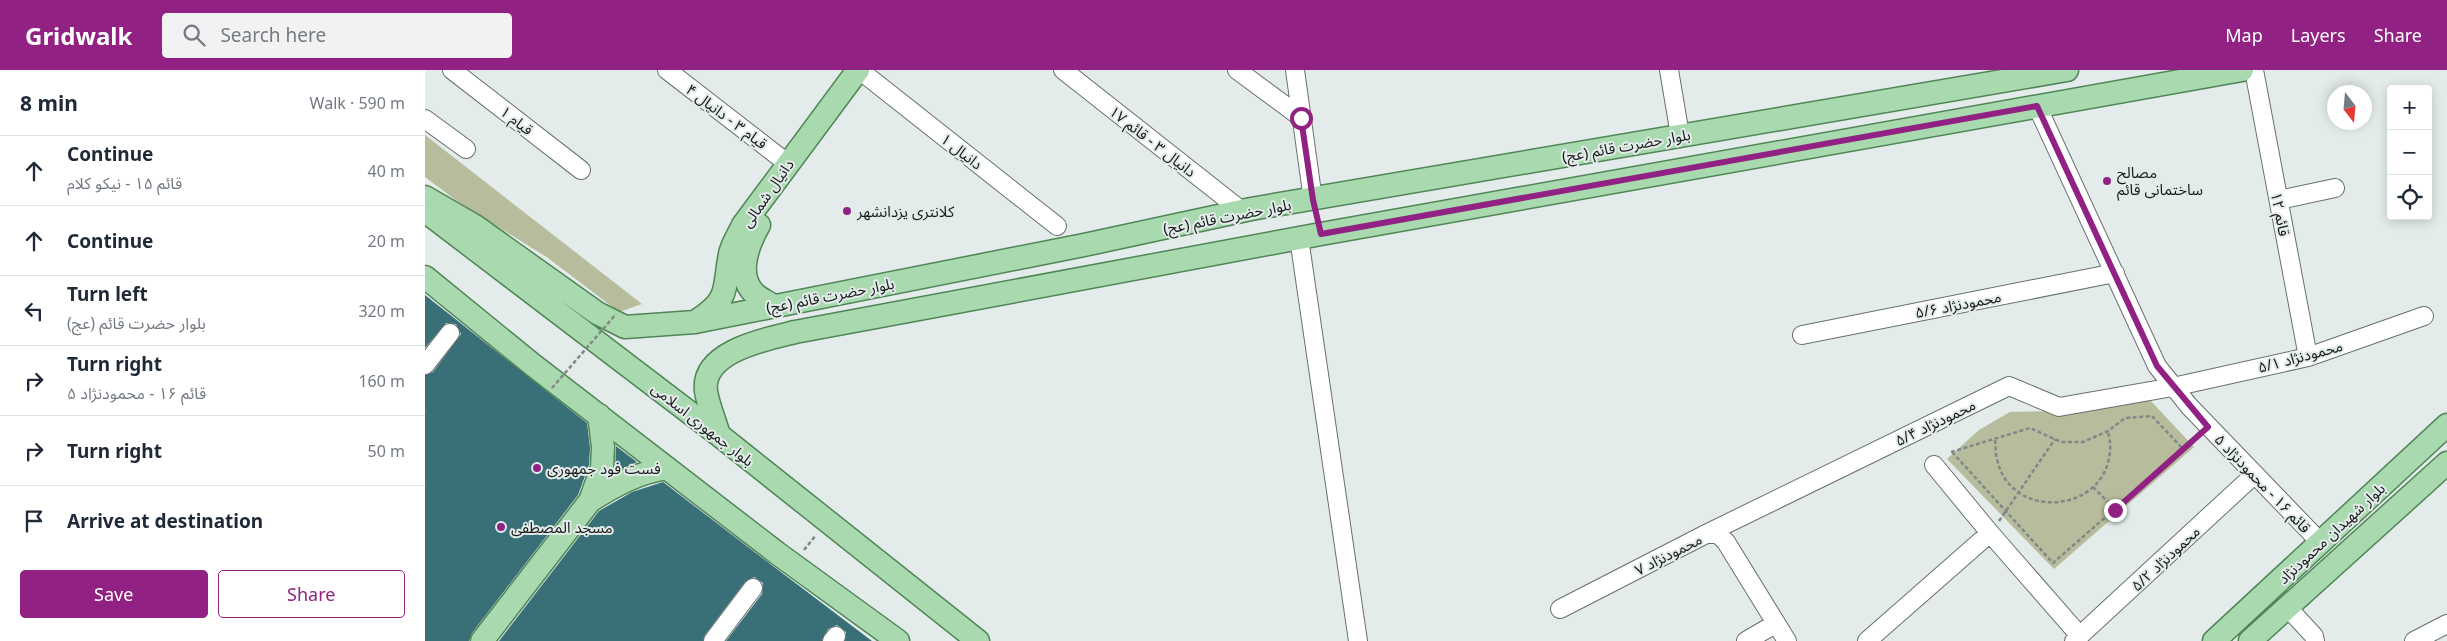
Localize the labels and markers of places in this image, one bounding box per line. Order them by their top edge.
place label: مصالح ساختمانی قائم [2117,162,2203,201]
marker: مصالح ساختمانی قائم [2101,175,2113,187]
place label: کلانتری یزدانشهر [856,201,955,221]
marker: کلانتری یزدانشهر [841,205,853,217]
place label: فست فود جمهوری [547,458,661,478]
marker: فست فود جمهوری [531,462,543,474]
place label: مسجد المصطفی [511,517,613,537]
marker: مسجد المصطفی [495,521,507,533]

